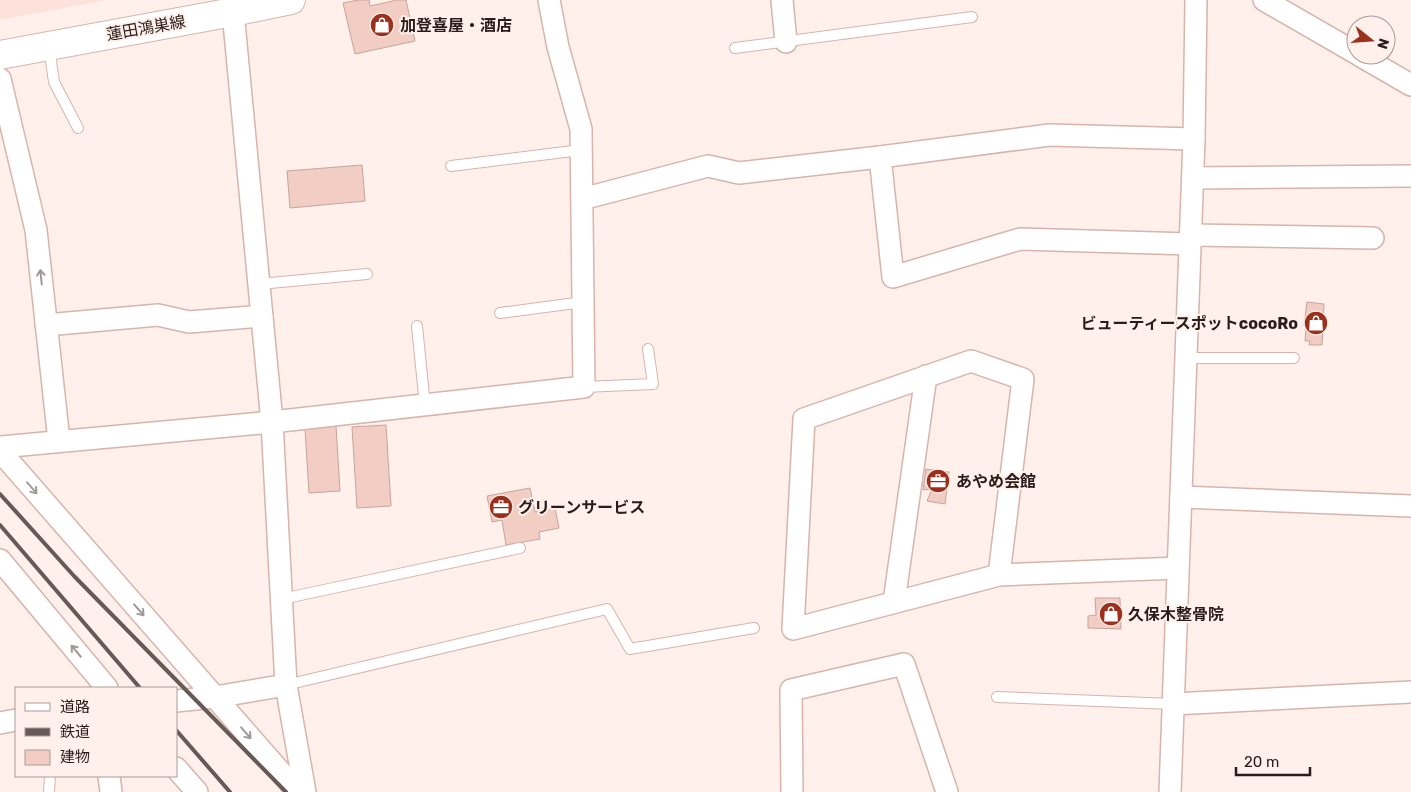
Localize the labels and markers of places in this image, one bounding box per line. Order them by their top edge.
shop icon: 加登喜屋・酒店 [369,12,395,38]
place label: 加登喜屋・酒店 [400,16,512,35]
shop icon: ビューティースポットcocoRo [1303,310,1329,336]
place label: ビューティースポットcocoRo [1081,314,1298,333]
office icon: あやめ会館 [925,468,951,494]
place label: あやめ会館 [956,472,1036,491]
office icon: グリーンサービス [488,494,514,520]
place label: グリーンサービス [518,498,645,517]
shop icon: 久保木整骨院 [1098,601,1124,627]
place label: 久保木整骨院 [1128,605,1224,624]

